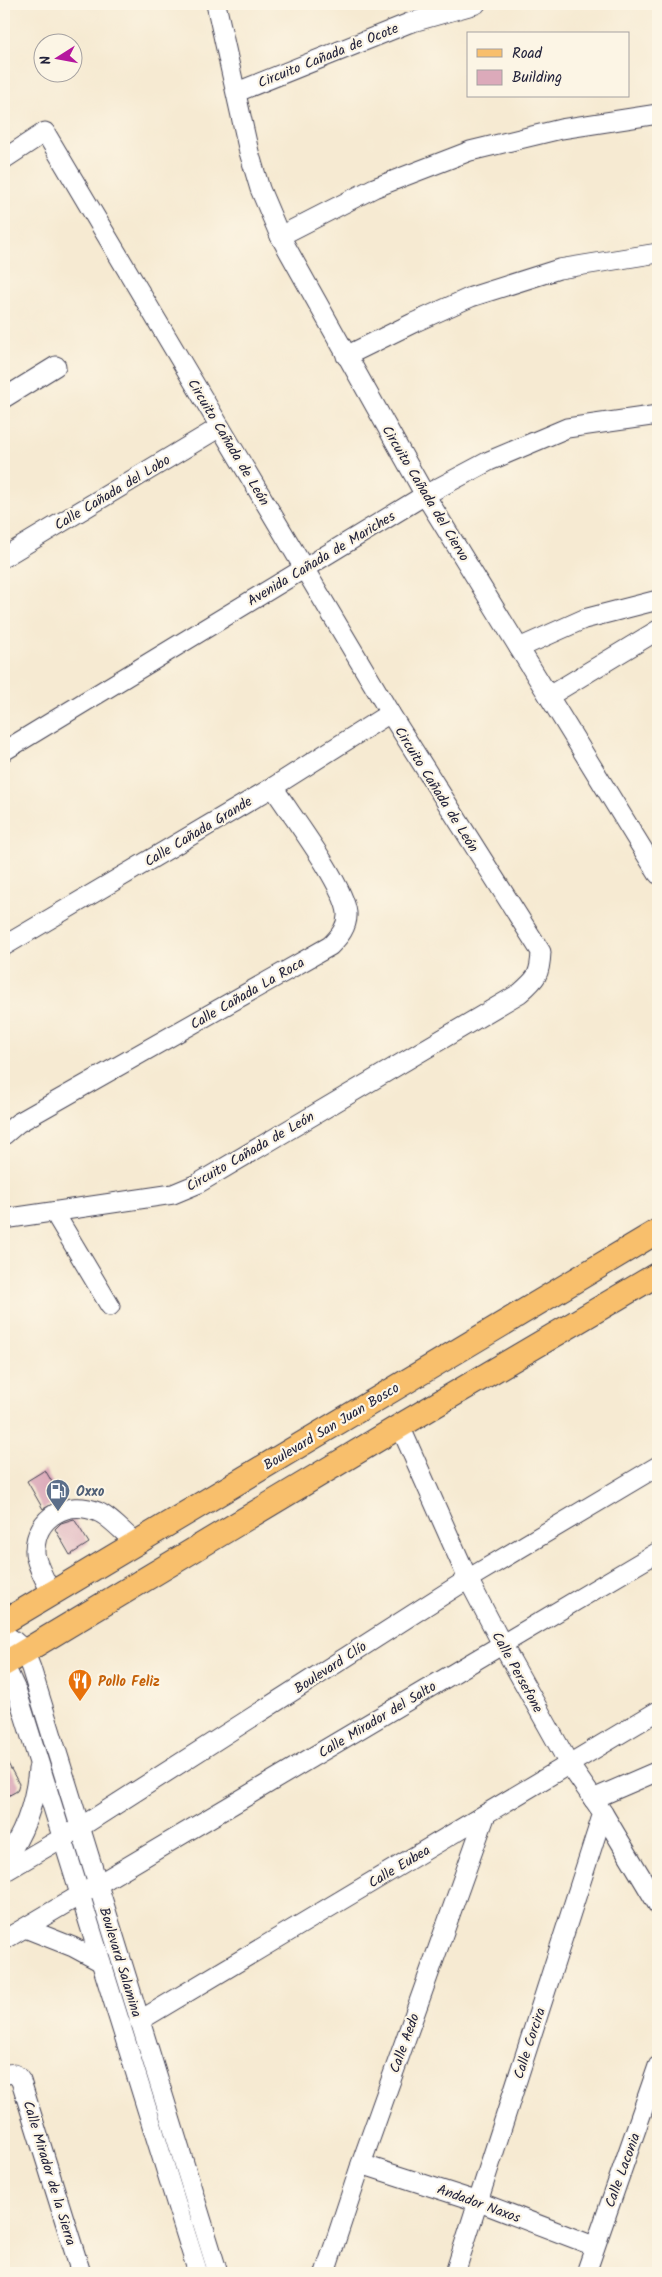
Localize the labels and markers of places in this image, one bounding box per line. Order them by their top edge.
fuel station icon: Oxxo [45,1478,71,1512]
place label: Oxxo [76,1481,105,1503]
restaurant icon: Pollo Feliz [67,1668,93,1702]
place label: Pollo Feliz [98,1671,160,1693]

